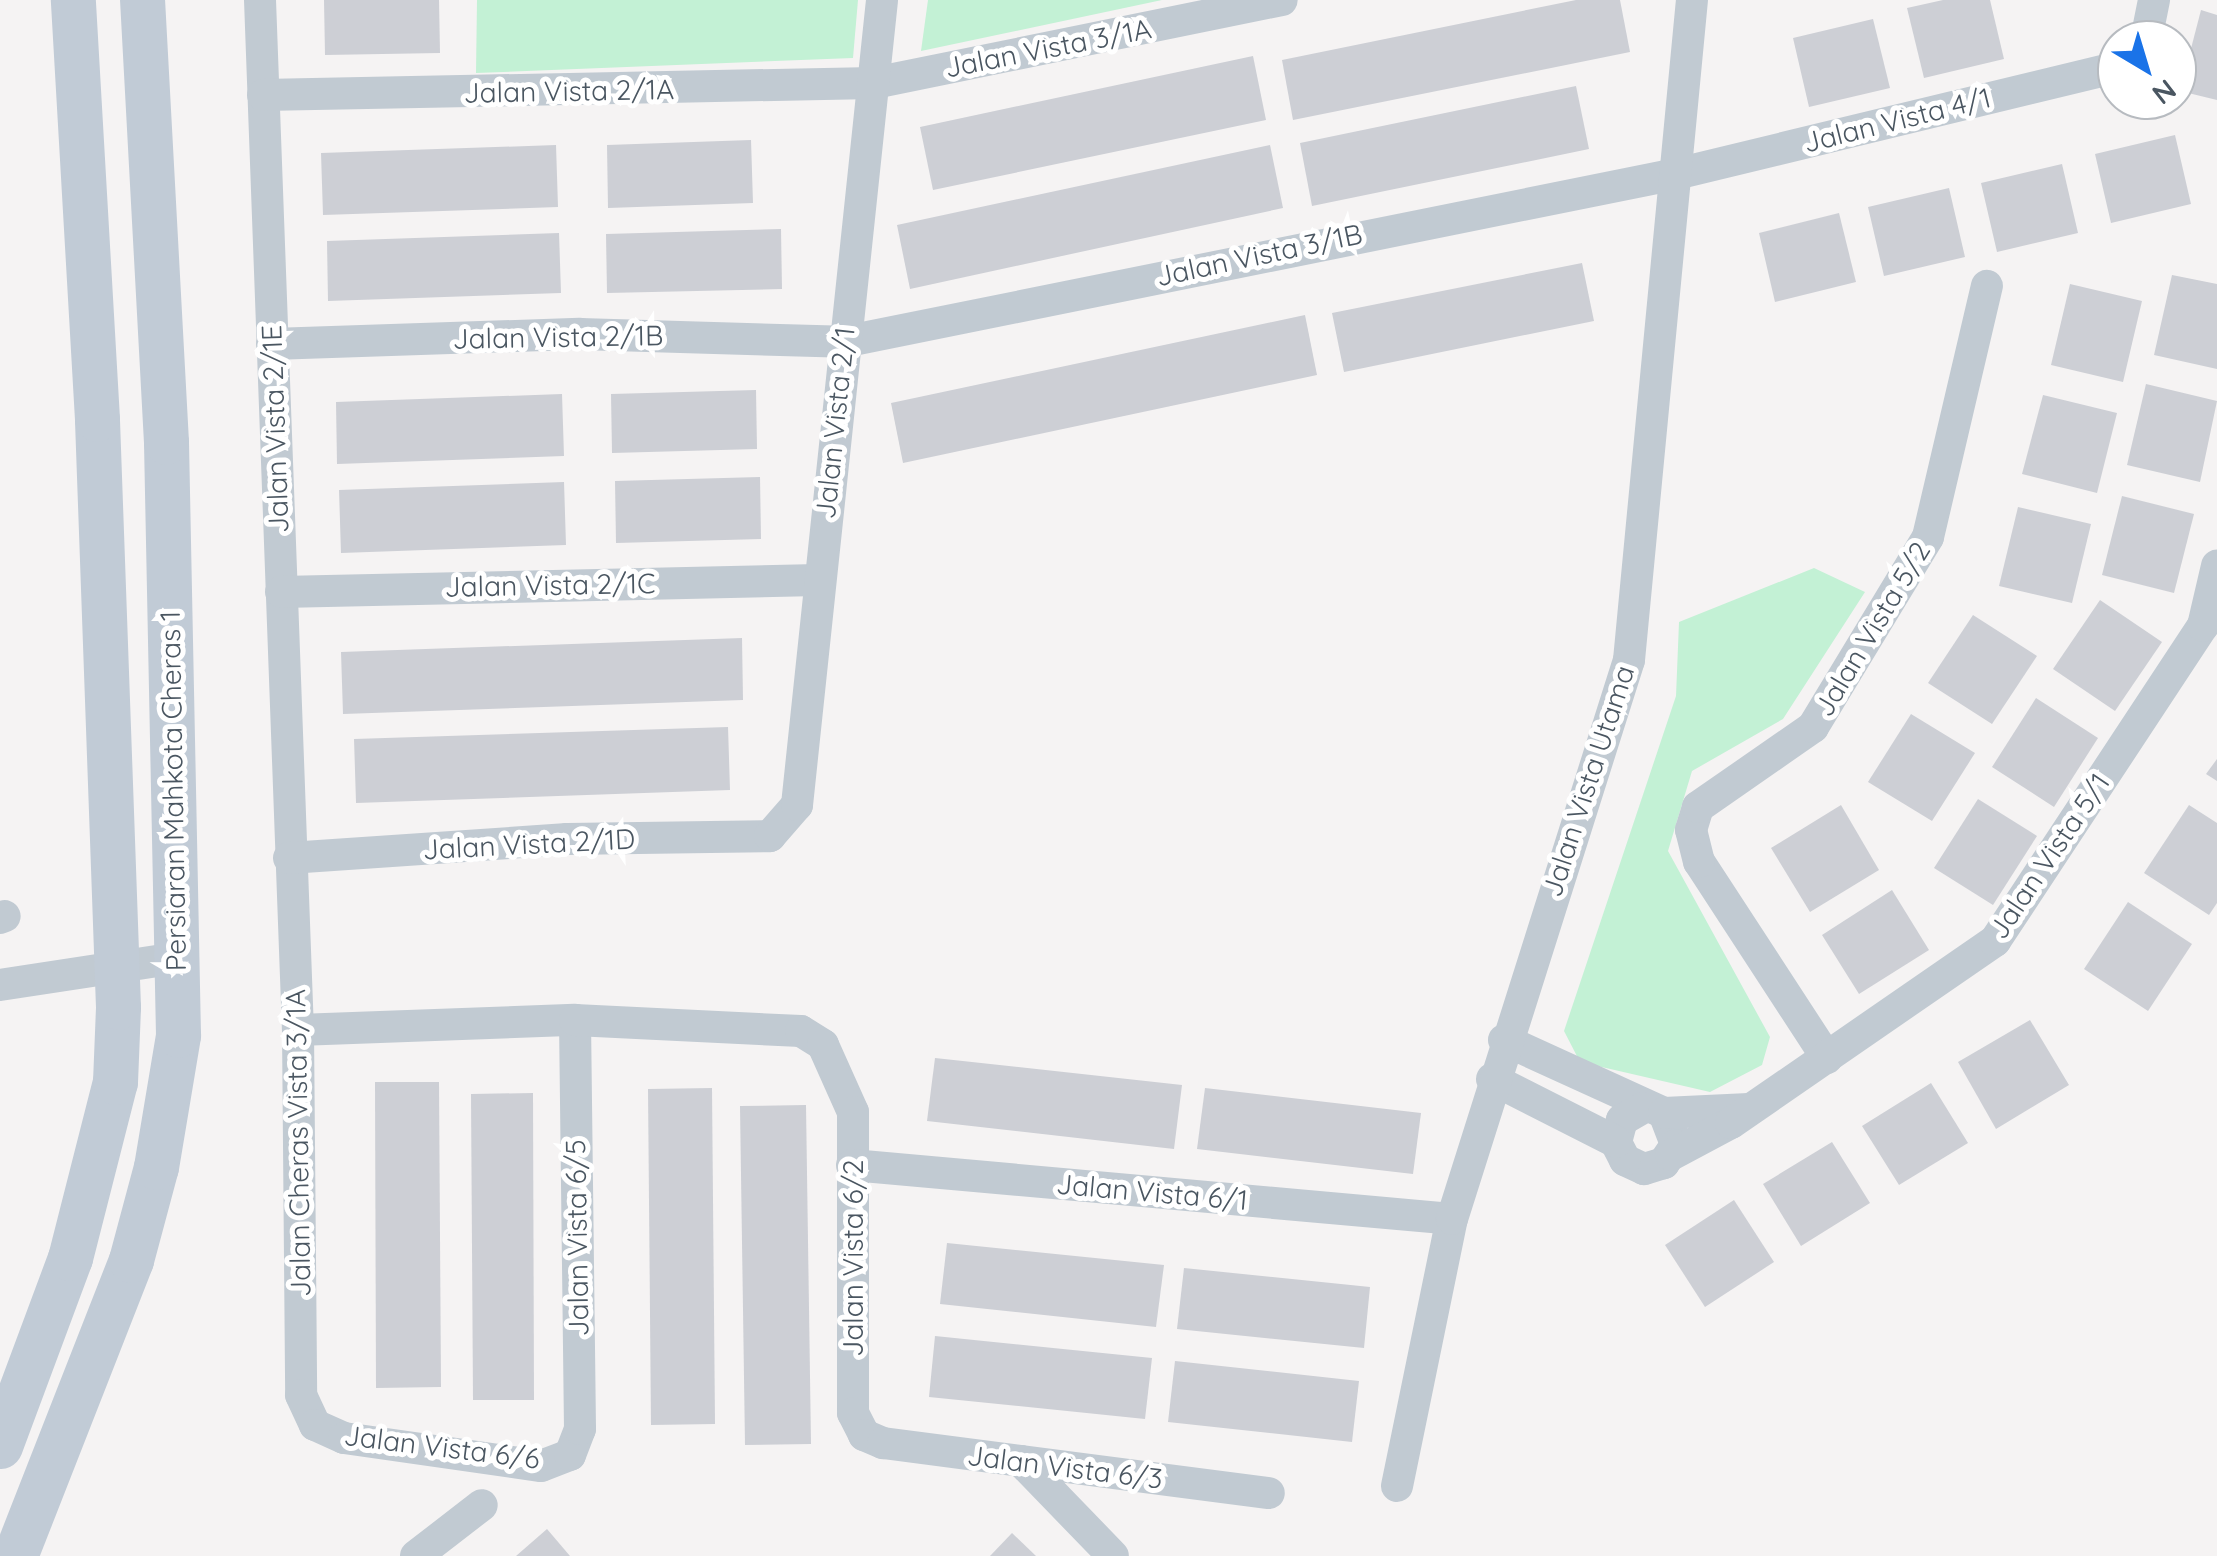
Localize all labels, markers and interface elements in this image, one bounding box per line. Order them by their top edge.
street label: Jalan Vista 3/1A [942,11,1154,85]
north arrow [2097,20,2197,120]
street label: Jalan Vista 2/1A [463,72,675,110]
text: N [2146,72,2183,113]
street label: Jalan Vista 4/1 [1800,80,1994,160]
street label: Jalan Vista 3/1B [1153,217,1365,293]
street label: Jalan Vista 2/1B [452,318,664,356]
street label: Jalan Vista 2/1E [255,324,295,534]
street label: Jalan Vista 2/1 [808,325,862,521]
street label: Jalan Vista 5/2 [1807,536,1937,722]
street label: Jalan Vista 2/1C [444,566,656,604]
street label: Persiaran Mahkota Cheras 1 [153,611,193,971]
street label: Jalan Vista Utama [1535,661,1641,901]
street label: Jalan Vista 5/1 [1981,767,2117,945]
street label: Jalan Vista 2/1D [422,822,636,866]
street label: Jalan Cheras Vista 3/1A [279,989,317,1297]
street label: Jalan Vista 6/5 [558,1139,596,1337]
street label: Jalan Vista 6/2 [836,1159,870,1357]
street label: Jalan Vista 6/1 [1055,1167,1249,1217]
street label: Jalan Vista 6/6 [342,1418,542,1476]
street label: Jalan Vista 6/3 [965,1438,1165,1496]

